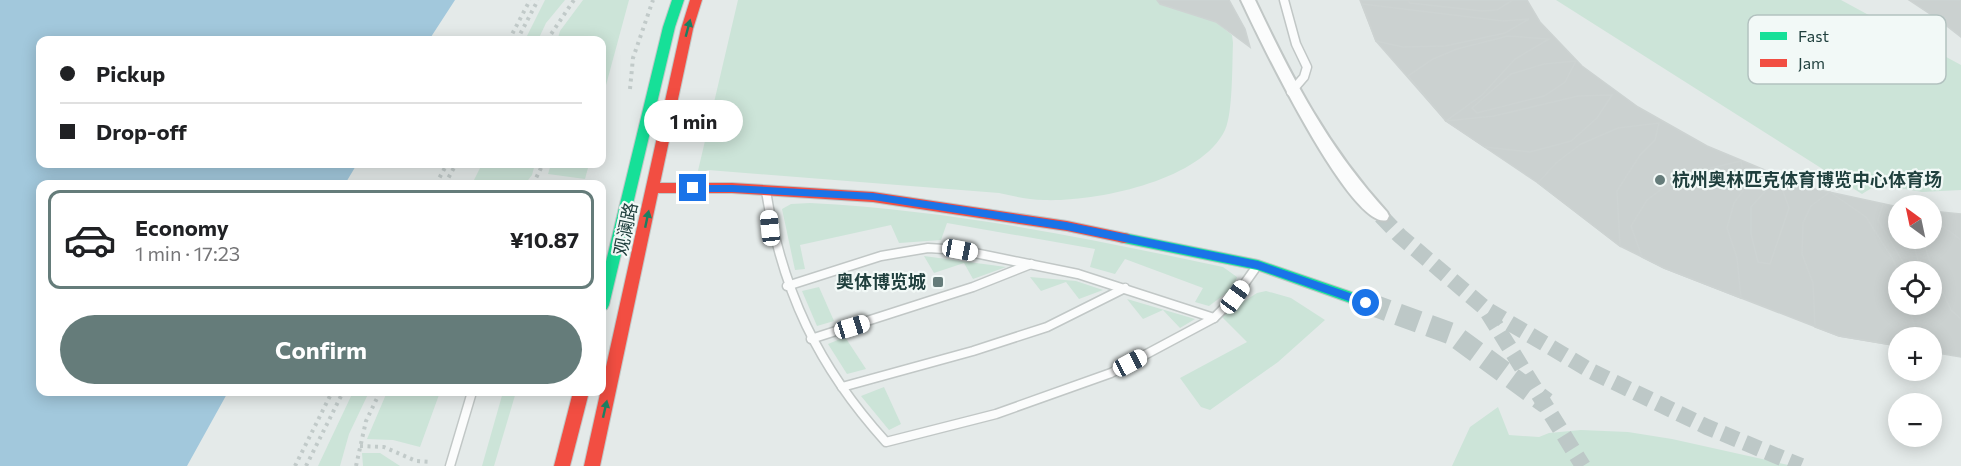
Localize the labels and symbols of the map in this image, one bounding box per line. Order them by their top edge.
legend [1748,15,1946,84]
one-way arrow [684,19,693,37]
text: Fast [1798,26,1829,45]
text: Jam [1798,53,1825,72]
callout: 1 min [644,101,742,143]
place label: 杭州奥林匹克体育博览中心体育场 [1672,168,1942,190]
marker: 杭州奥林匹克体育博览中心体育场 [1653,173,1667,187]
route end [679,174,706,201]
north arrow [1888,195,1942,249]
street label: 观澜路 [609,200,641,257]
one-way arrow [643,209,652,228]
car [759,209,781,247]
car [941,238,979,262]
place label: 奥体博览城 [836,270,926,292]
marker: 奥体博览城 [931,275,945,289]
car [1217,277,1253,317]
route start [1352,289,1379,316]
car [832,313,872,341]
car [1110,347,1150,379]
one-way arrow [600,400,610,418]

